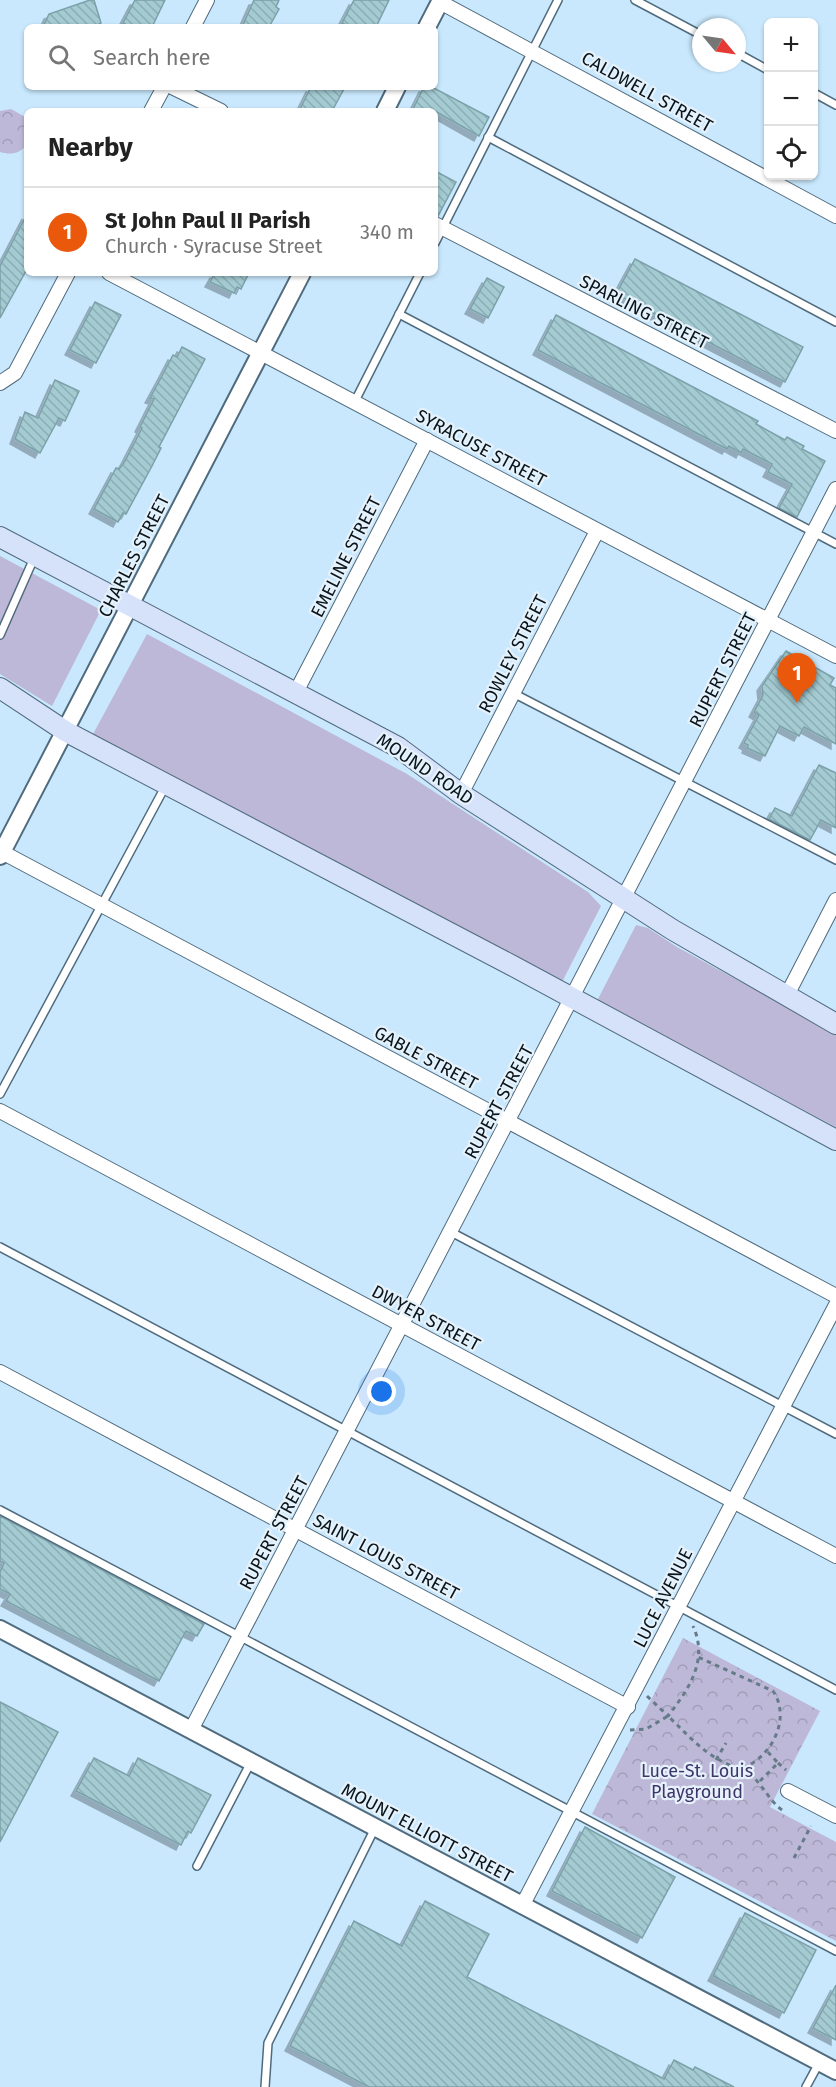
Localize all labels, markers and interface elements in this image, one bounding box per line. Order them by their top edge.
north arrow [692,18,746,72]
map controls [764,18,818,180]
button: + [764,18,818,72]
search box [24,24,438,90]
icon: search [45,41,78,74]
text: Search here [93,44,211,71]
street label: CALDWELL STREET [578,47,717,137]
button: − [764,72,818,126]
button: locate [764,126,818,180]
text: Nearby [48,132,133,163]
text: St John Paul II Parish [105,207,311,234]
text: 1 [63,220,72,244]
text: 340 m [360,220,414,244]
text: Church · Syracuse Street [105,234,322,258]
street label: SPARLING STREET [576,270,713,354]
street label: SYRACUSE STREET [412,404,551,492]
street label: CHARLES STREET [94,490,175,621]
street label: EMELINE STREET [306,492,386,621]
street label: ROWLEY STREET [474,591,552,717]
street label: RUPERT STREET [685,608,762,731]
pin: 1 [778,654,816,703]
street label: MOUND ROAD [373,729,477,809]
street label: GABLE STREET [370,1021,482,1095]
street label: RUPERT STREET [460,1041,539,1163]
street label: DWYER STREET [368,1280,485,1356]
your location [367,1377,396,1406]
street label: RUPERT STREET [235,1472,314,1594]
street label: SAINT LOUIS STREET [309,1509,463,1605]
street label: LUCE AVENUE [629,1545,697,1651]
park label: Luce-St. Louis Playground [641,1760,753,1803]
street label: MOUNT ELLIOTT STREET [338,1778,517,1888]

